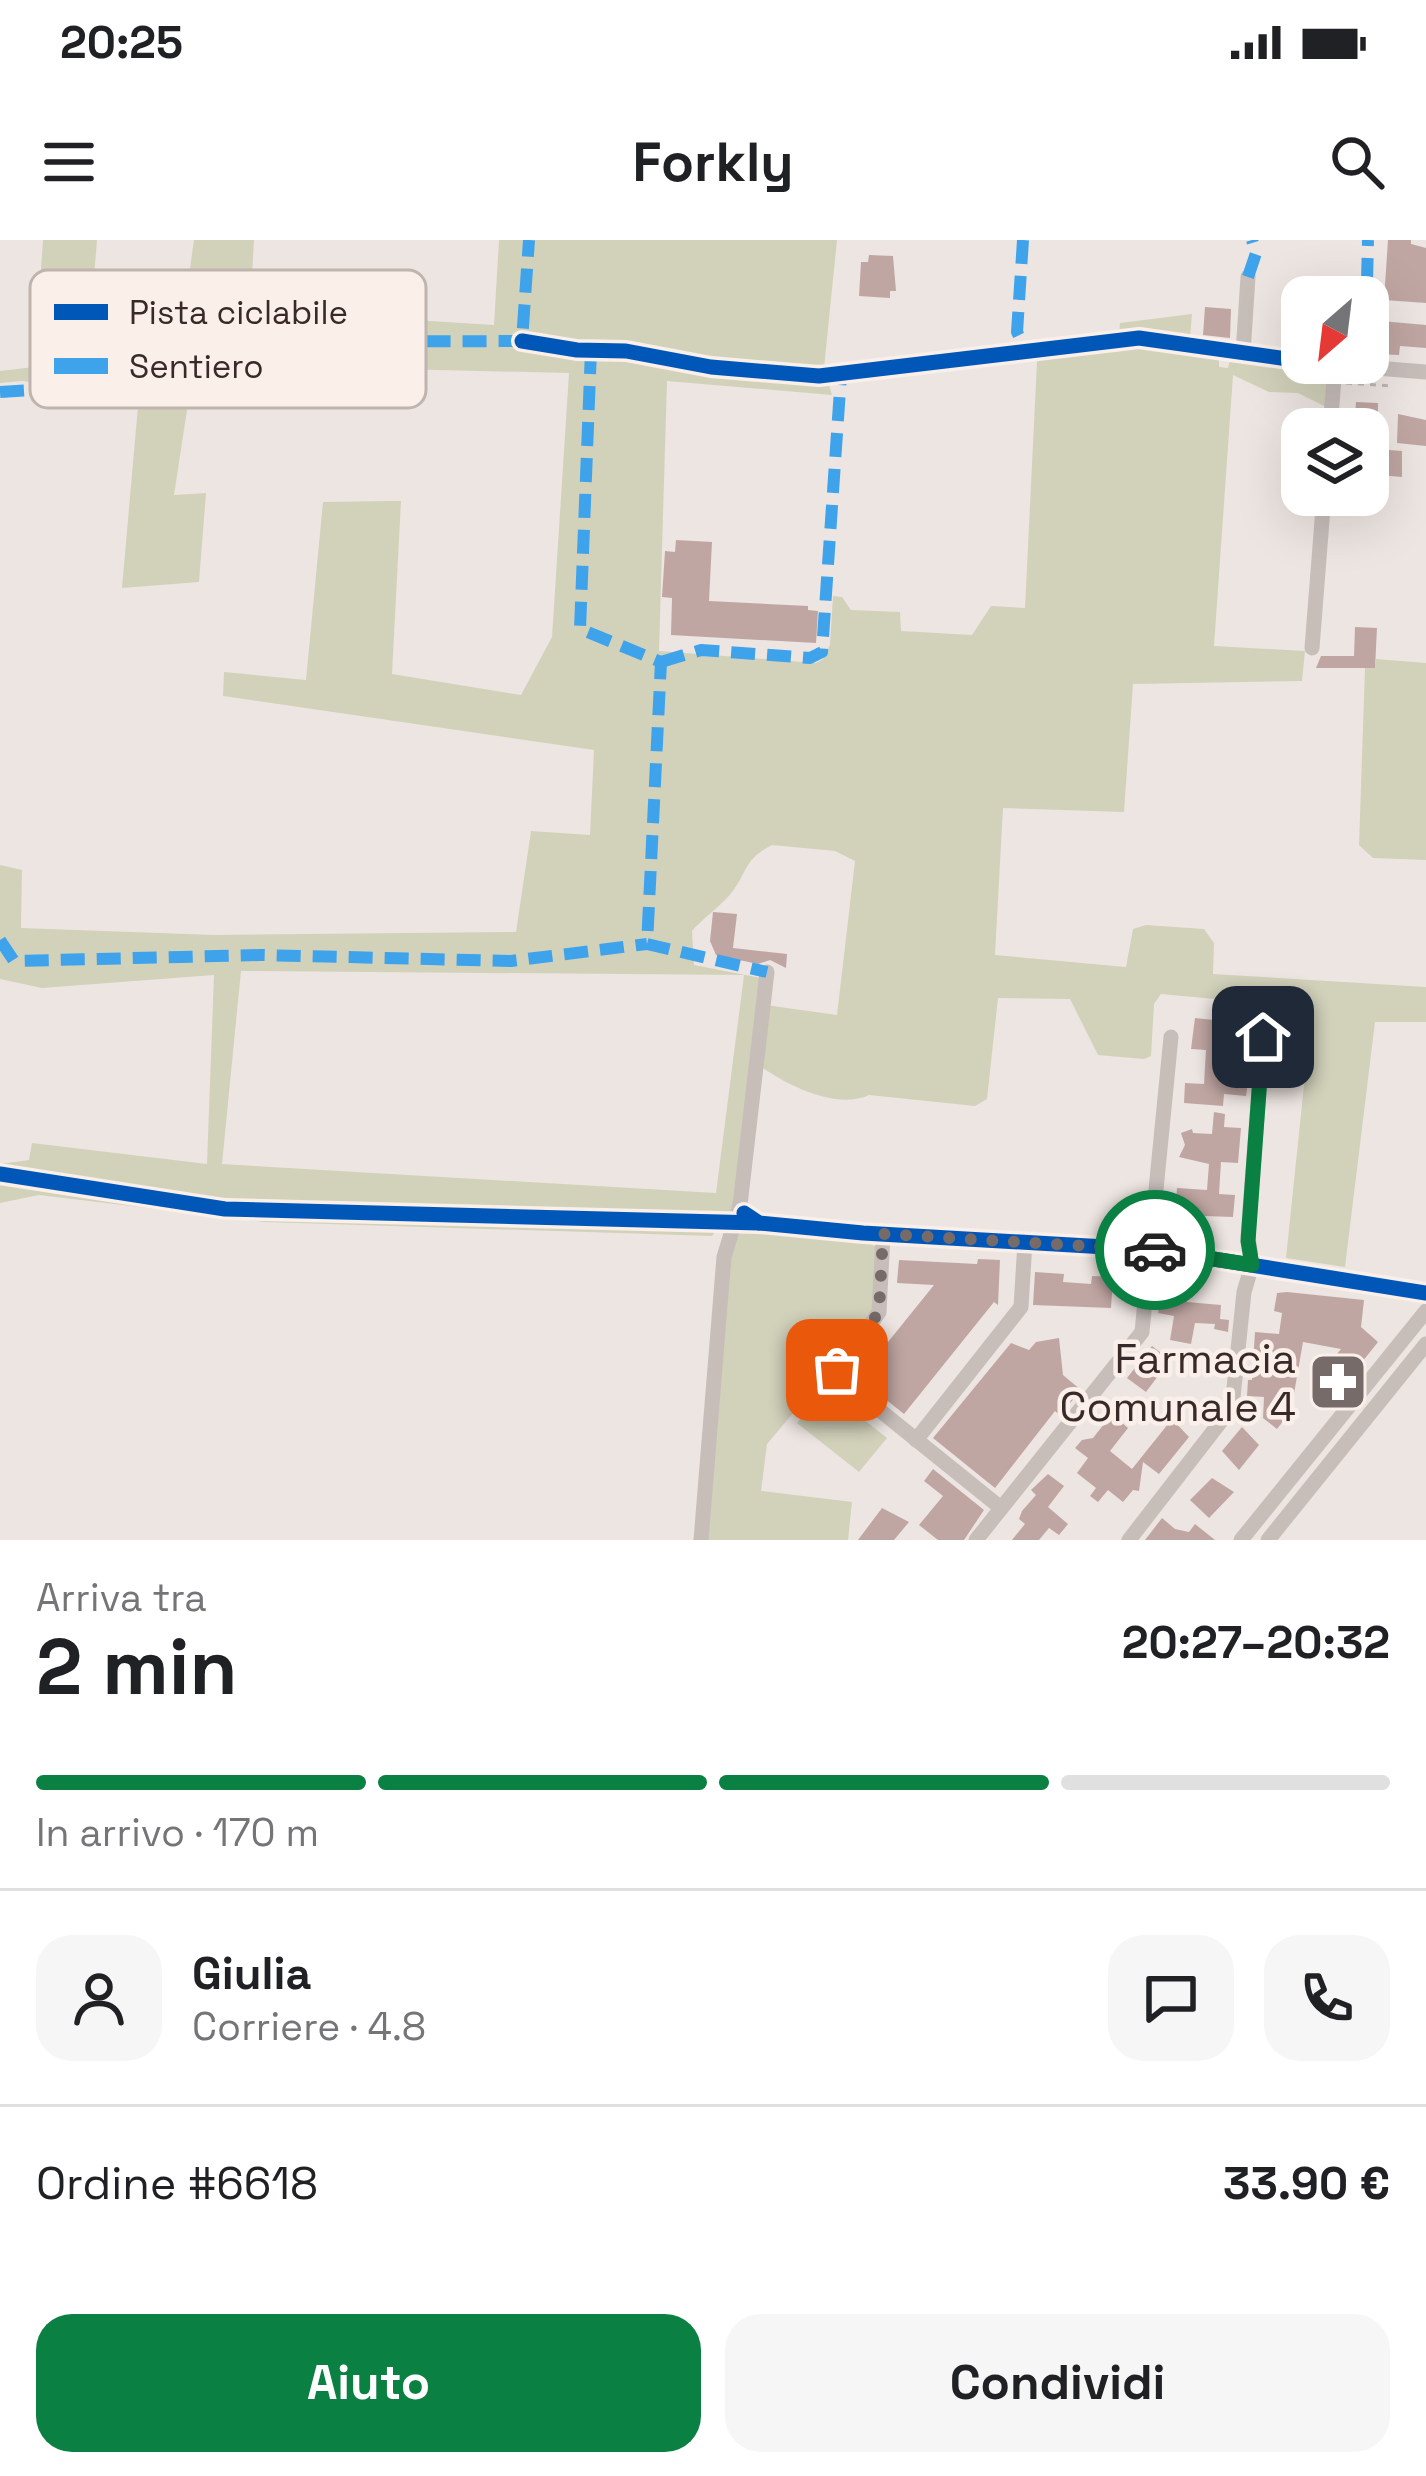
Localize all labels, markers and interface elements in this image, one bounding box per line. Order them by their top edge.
text: 20:25 [60,14,183,71]
text: Forkly [632,128,794,197]
icon: menu [36,129,102,195]
icon: search [1324,129,1390,195]
legend [30,270,426,408]
north arrow [1281,276,1389,384]
map controls [1281,276,1389,516]
text: Pista ciclabile [129,292,348,334]
text: Sentiero [129,346,264,388]
button: layers [1281,408,1389,516]
pin [1212,986,1314,1088]
icon: home [1230,1004,1296,1070]
courier [1095,1190,1215,1310]
icon: car [1122,1217,1188,1283]
pin [786,1319,888,1421]
place label: Farmacia Comunale 4 [1059,1332,1296,1433]
icon: bag [804,1337,870,1403]
pharmacy icon: Farmacia Comunale 4 [1307,1351,1369,1413]
text: Arriva tra [36,1573,207,1622]
text: 20:27–20:32 [1122,1614,1390,1671]
text: 2 min [36,1617,238,1717]
text: In arrivo · 170 m [36,1808,319,1857]
button: person [36,1935,162,2061]
button: chat [1108,1935,1234,2061]
button: phone [1264,1935,1390,2061]
text: Giulia [192,1945,311,2002]
text: Corriere · 4.8 [192,2002,426,2051]
text: Ordine #6618 [36,2155,318,2212]
text: 33.90 € [1223,2155,1390,2212]
button: Aiuto [36,2314,701,2452]
button: Condividi [725,2314,1390,2452]

